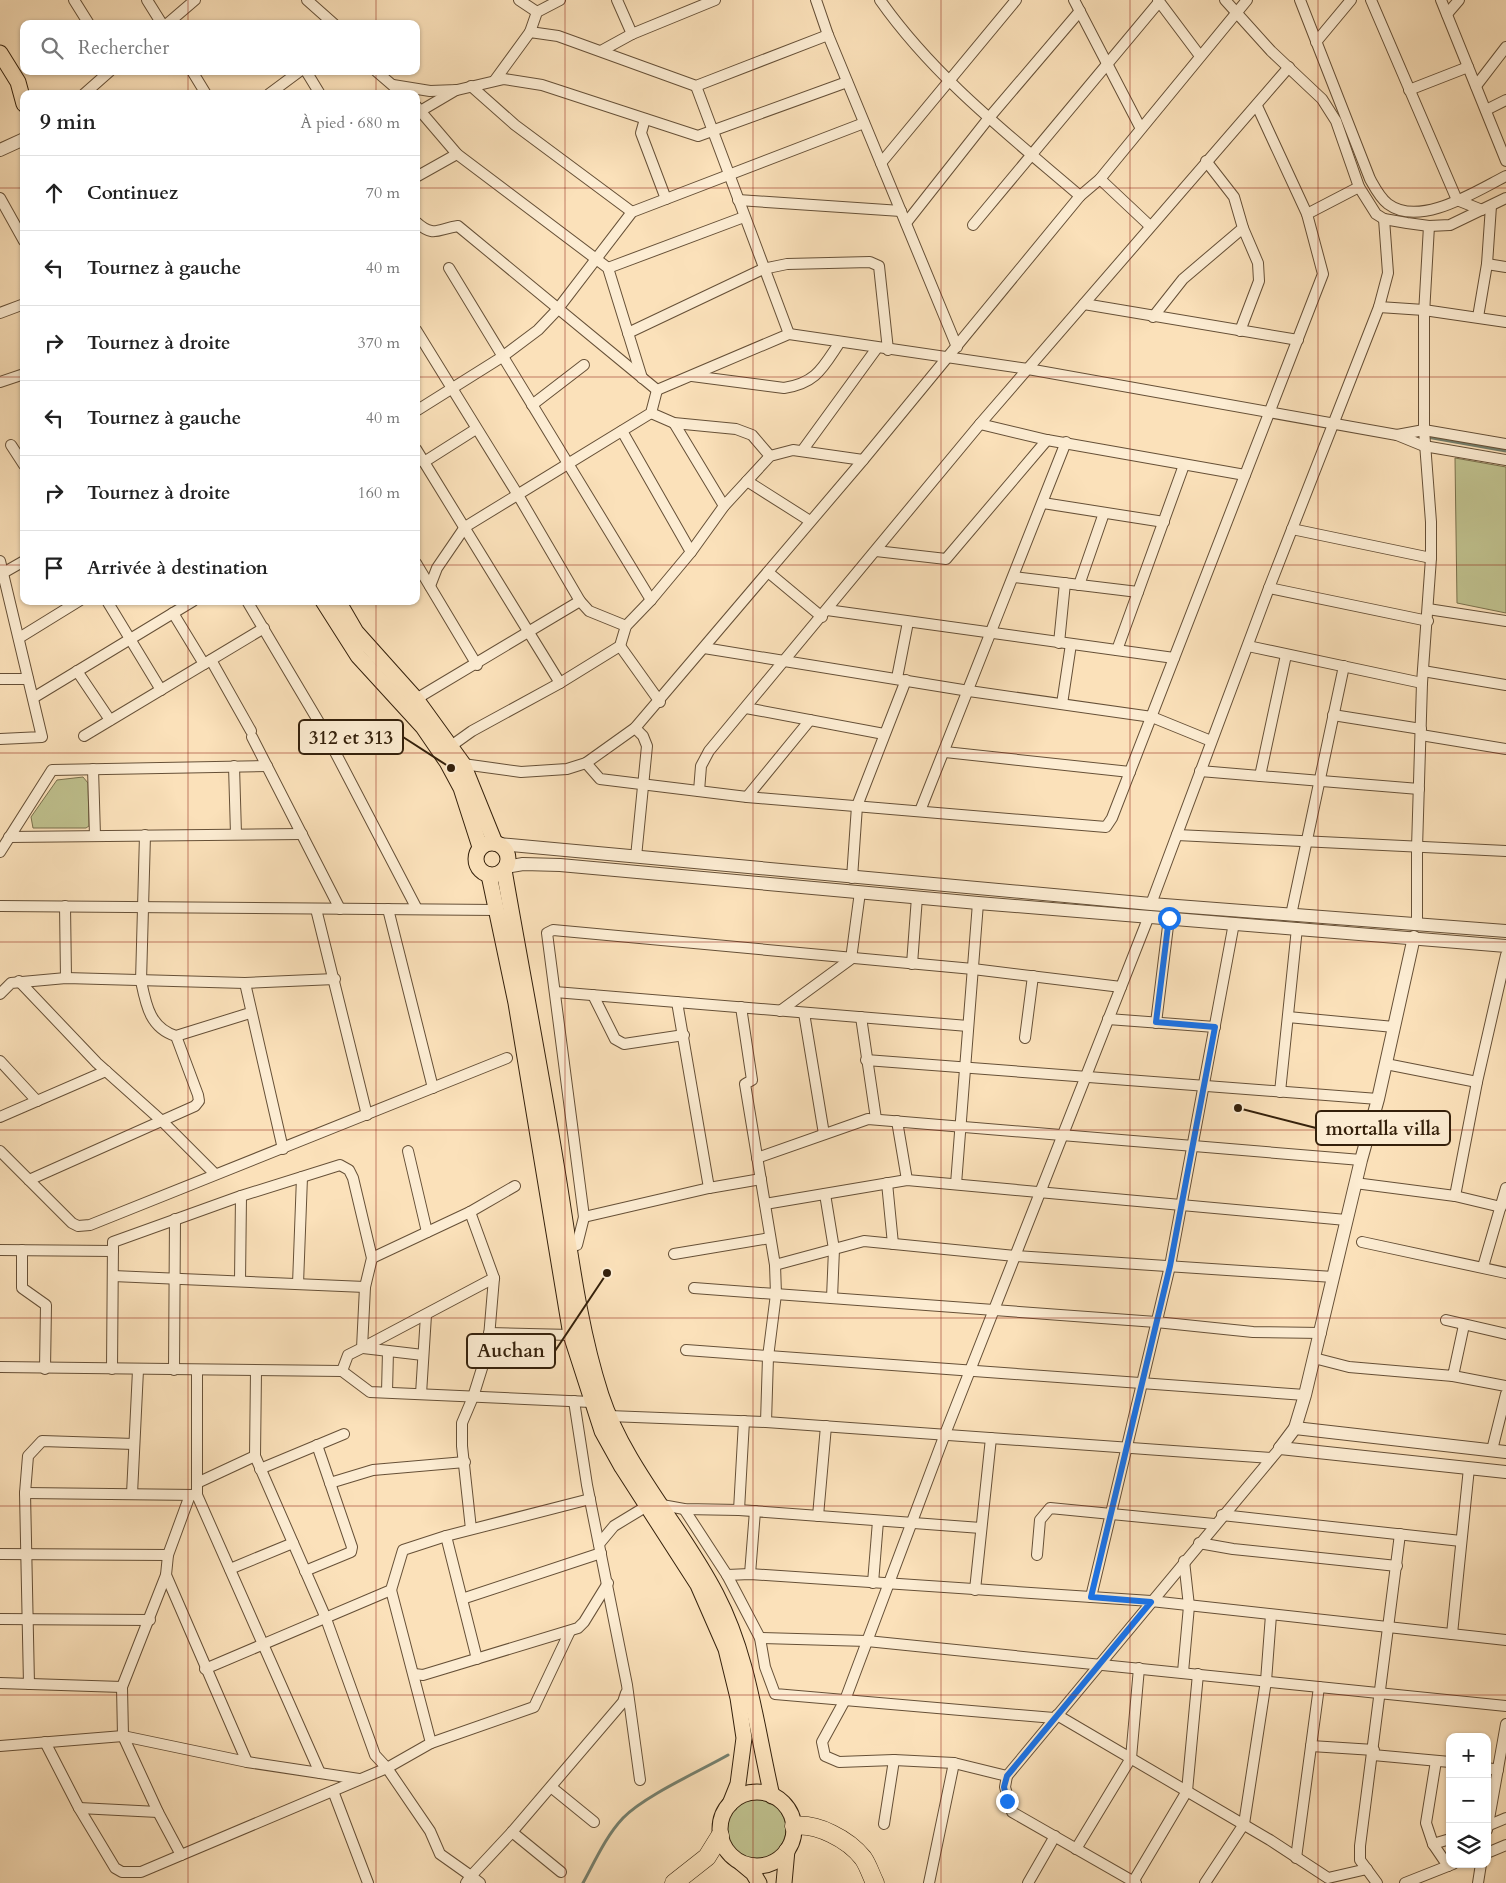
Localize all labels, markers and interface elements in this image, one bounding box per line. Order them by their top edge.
search box [20,20,420,75]
icon: search [38,34,66,62]
text: Rechercher [78,35,169,61]
text: 9 min [40,108,96,137]
text: À pied · 680 m [300,112,400,134]
icon: ahead [40,179,68,207]
text: Continuez [87,180,178,206]
text: 70 m [366,182,400,204]
icon: left [40,254,68,282]
text: Tournez à gauche [87,255,241,281]
text: 40 m [366,257,400,279]
icon: right [40,329,68,357]
text: Tournez à droite [87,330,230,356]
text: 370 m [358,332,400,354]
icon: left [40,404,68,432]
text: Tournez à gauche [87,405,241,431]
text: 40 m [366,407,400,429]
icon: right [40,479,68,507]
text: Tournez à droite [87,480,230,506]
text: 160 m [358,482,400,504]
icon: arrive [40,554,68,582]
text: Arrivée à destination [87,555,268,581]
callout: 312 et 313 [299,720,403,754]
text: 312 et 313 [309,725,393,751]
route start [1158,907,1181,930]
callout: mortalla villa [1316,1111,1450,1145]
text: mortalla villa [1326,1116,1441,1142]
callout: Auchan [467,1334,555,1368]
text: Auchan [477,1338,546,1364]
map controls [1446,1733,1491,1868]
button: + [1446,1733,1491,1778]
button: − [1446,1778,1491,1823]
route end [996,1790,1019,1813]
button: layers [1446,1823,1491,1868]

